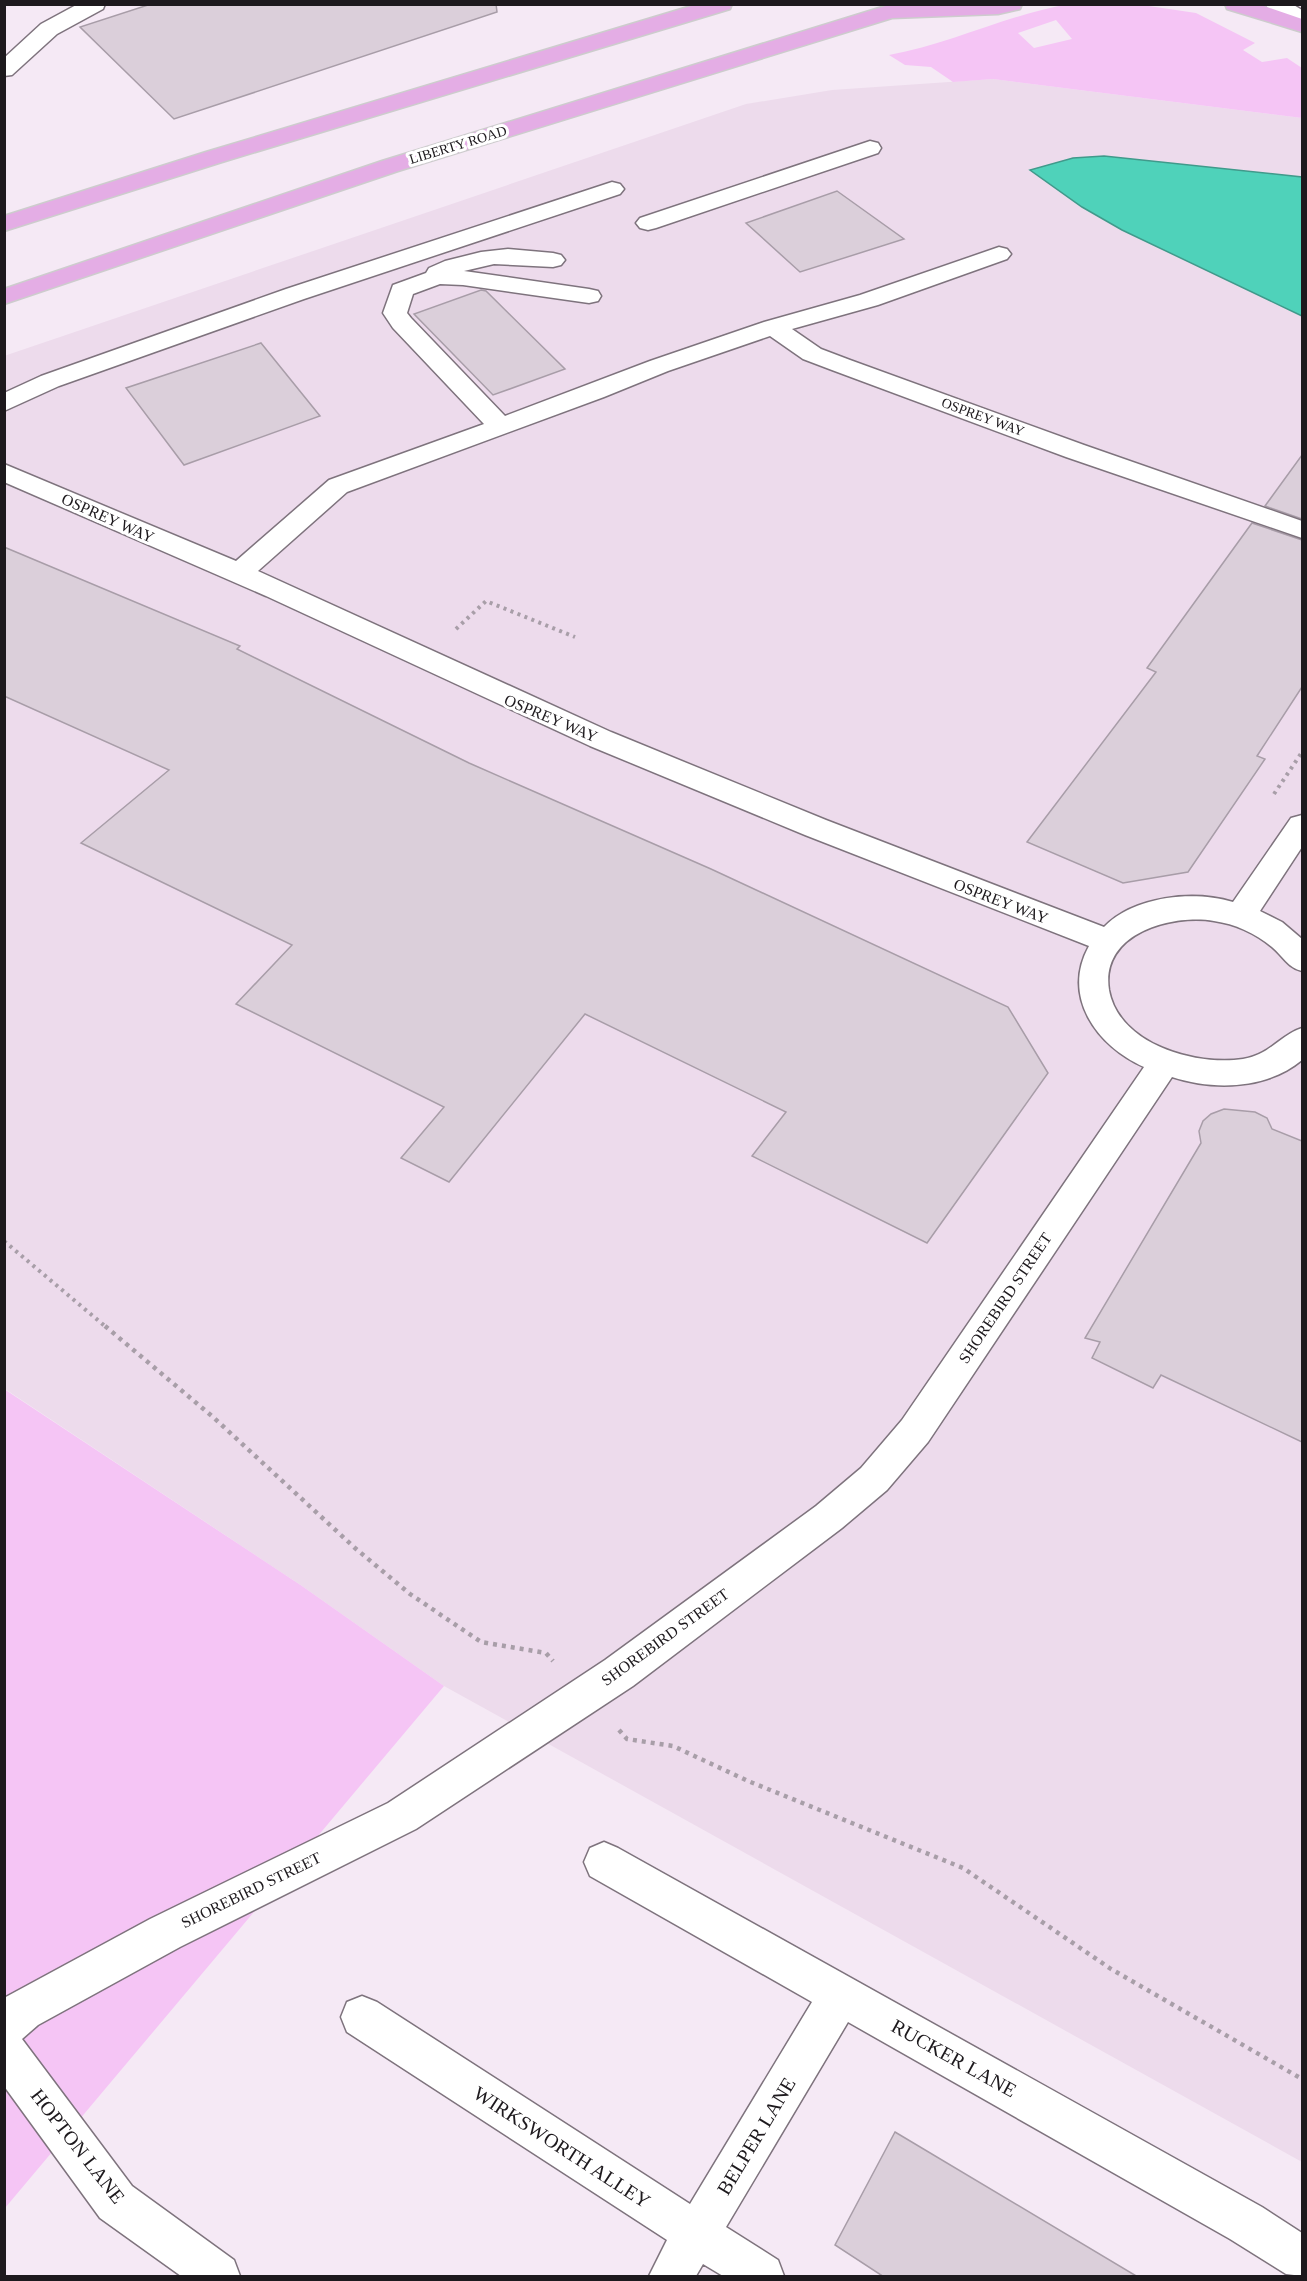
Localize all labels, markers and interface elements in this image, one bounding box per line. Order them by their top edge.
street label: LIBERTY ROAD [408,123,508,167]
street label: OSPREY WAY [940,395,1026,439]
street label: OSPREY WAY [59,490,157,546]
street label: OSPREY WAY [502,691,600,745]
street label: OSPREY WAY [952,875,1051,927]
street label: SHOREBIRD STREET [955,1229,1055,1366]
street label: SHOREBIRD STREET [598,1585,732,1689]
street label: SHOREBIRD STREET [178,1849,324,1931]
street label: RUCKER LANE [888,2015,1020,2101]
street label: BELPER LANE [712,2073,800,2199]
street label: WIRKSWORTH ALLEY [470,2082,654,2212]
street label: HOPTON LANE [27,2084,129,2208]

